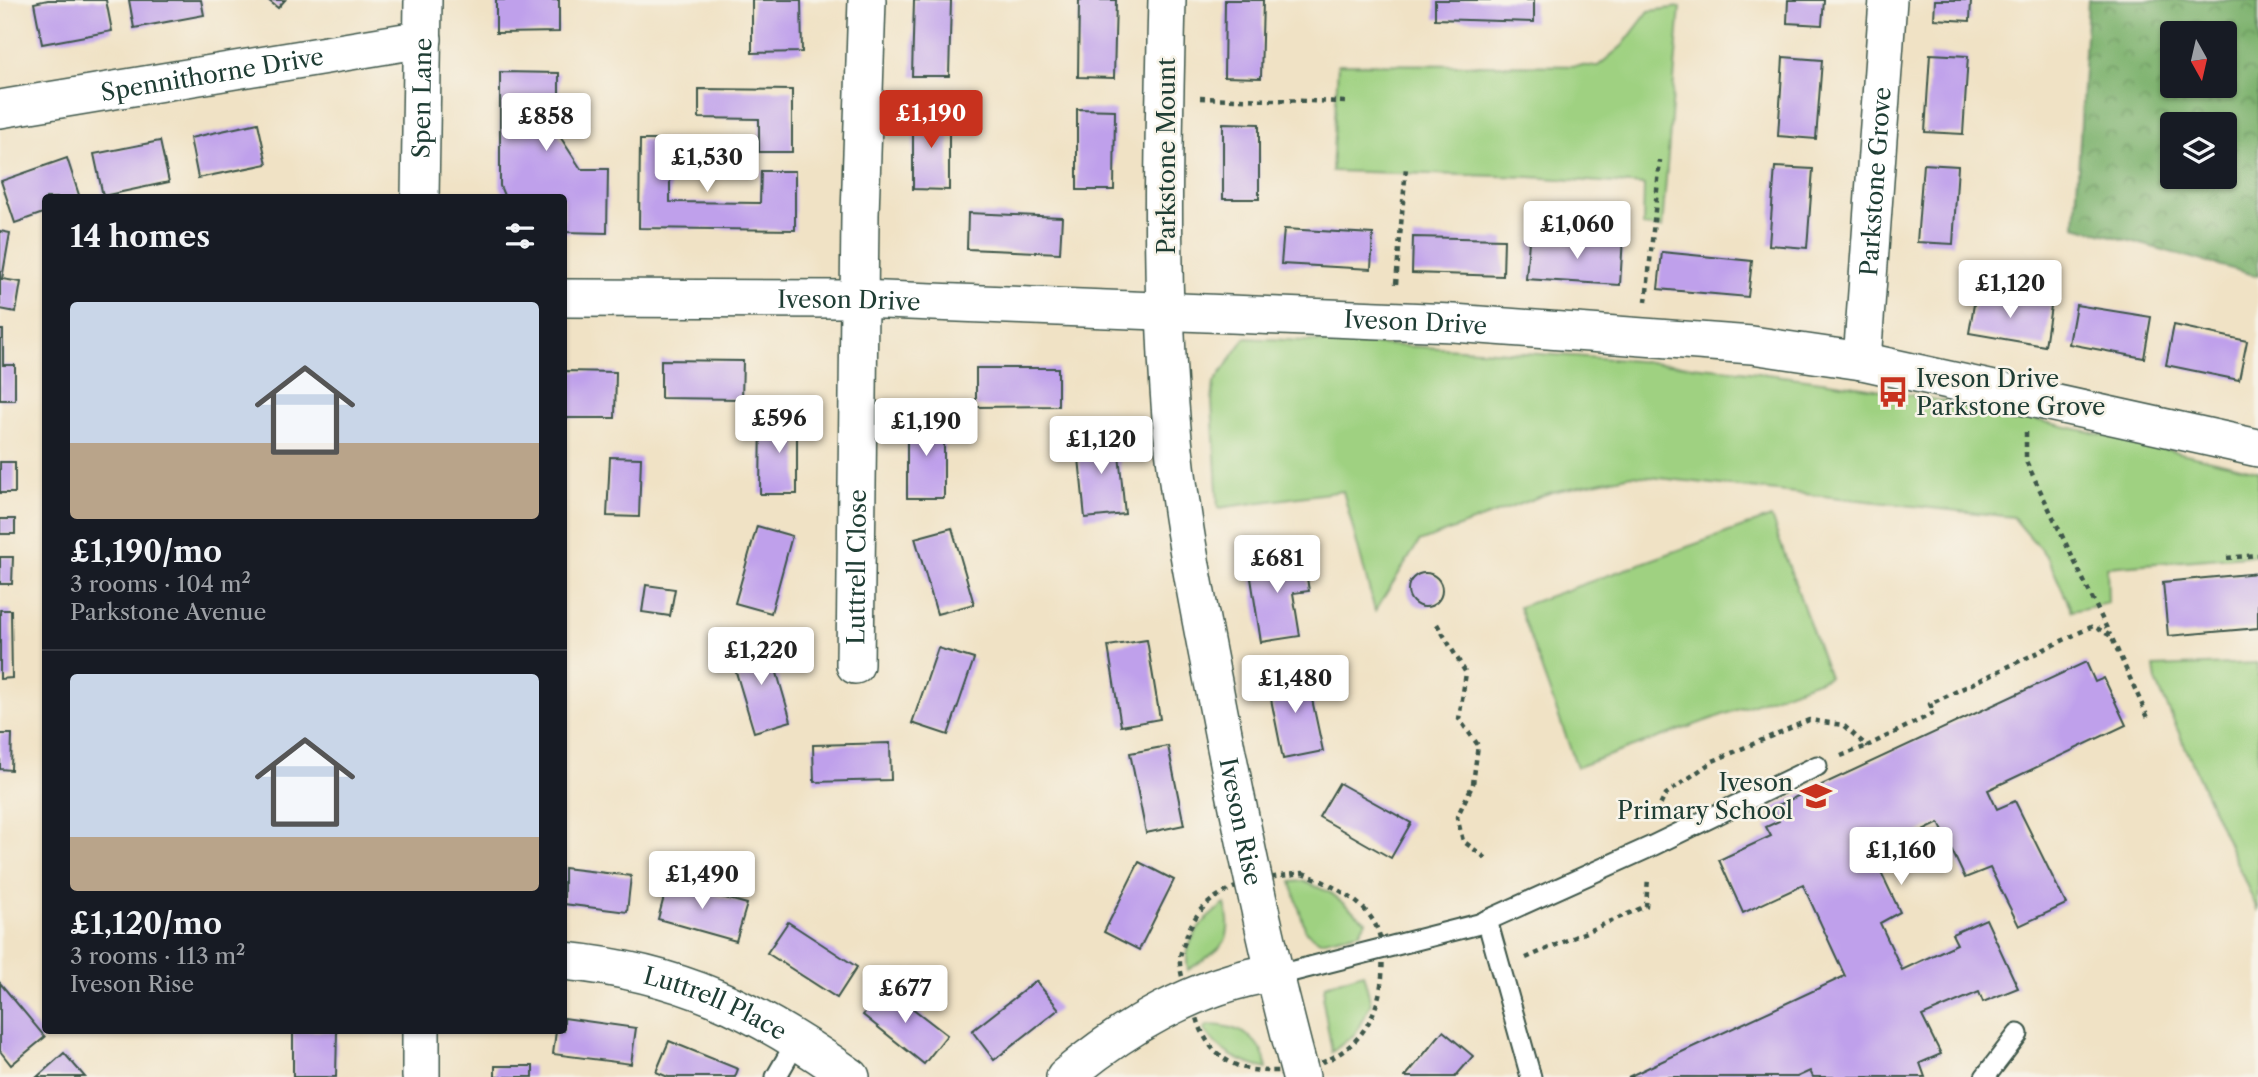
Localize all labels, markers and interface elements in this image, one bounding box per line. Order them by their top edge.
north arrow [2160,21,2236,98]
map controls [2160,21,2237,189]
street label: Spen Lane [406,37,437,159]
street label: Spennithorne Drive [98,41,326,107]
street label: Parkstone Mount [1152,57,1181,255]
street label: Parkstone Grove [1854,86,1896,277]
pin: £1,190 [874,90,988,150]
pin: £858 [505,94,587,153]
text: £1,190 [896,99,966,127]
text: £858 [518,102,574,130]
button: layers [2160,112,2237,189]
pin: £1,530 [650,134,764,194]
text: £1,530 [671,143,743,171]
pin: £1,060 [1520,202,1634,261]
text: £1,060 [1540,210,1614,238]
icon: filters [501,217,539,255]
text: 14 homes [70,218,210,255]
pin: £1,120 [1953,260,2067,320]
text: £1,120 [1975,269,2045,297]
street label: Iveson Drive [777,284,921,316]
street label: Iveson Drive [1343,304,1488,340]
icon: home [242,347,368,473]
place label: Iveson Drive Parkstone Grove [1916,364,2105,421]
bus stop icon: Iveson Drive Parkstone Grove [1876,375,1910,409]
pin: £596 [738,396,820,455]
pin: £1,190 [869,398,983,458]
text: £596 [751,404,807,432]
text: £1,190 [891,407,961,435]
pin: £1,120 [1044,416,1158,476]
text: £1,120 [1066,425,1136,453]
street label: Luttrell Close [841,489,871,645]
text: £1,190/mo [70,533,222,570]
pin: £681 [1236,536,1318,595]
text: £681 [1250,544,1304,572]
text: 3 rooms · 104 m² [70,570,251,598]
text: Parkstone Avenue [70,598,266,626]
pin: £1,220 [704,628,818,687]
text: £1,220 [724,636,798,664]
pin: £1,480 [1238,656,1352,715]
text: £1,480 [1258,664,1332,692]
icon: home [242,719,368,845]
street label: Iveson Rise [1214,755,1269,888]
place label: Iveson Primary School [1617,768,1793,825]
school or university icon: Iveson Primary School [1799,779,1833,813]
pin: £1,160 [1844,828,1958,887]
text: £1,160 [1866,836,1936,864]
pin: £1,490 [645,852,759,911]
text: £1,490 [665,860,739,888]
text: £1,120/mo [70,905,222,942]
text: 3 rooms · 113 m² [70,942,246,970]
street label: Luttrell Place [641,960,792,1046]
pin: £677 [864,965,946,1025]
text: Iveson Rise [70,970,194,998]
text: £677 [879,974,931,1002]

